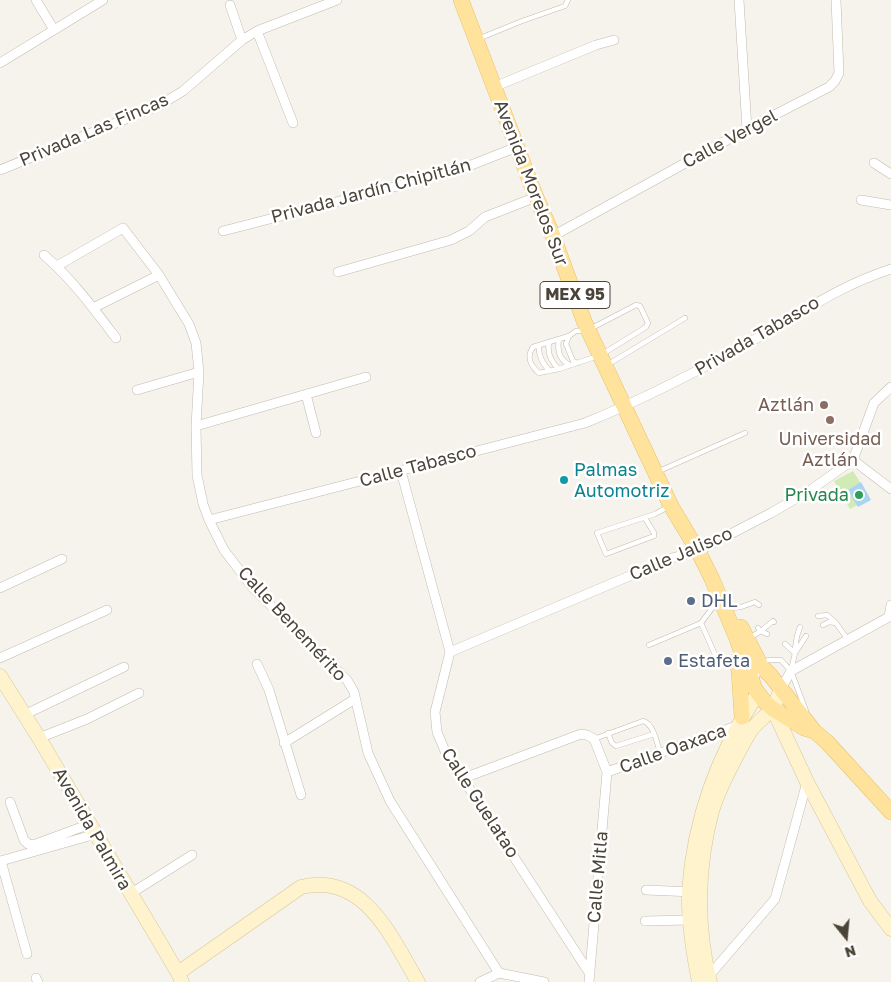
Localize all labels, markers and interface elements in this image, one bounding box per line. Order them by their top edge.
street label: Privada Las Fincas [16,89,172,171]
street label: Avenida Morelos Sur [489,97,573,269]
street label: Calle Vergel [679,105,781,173]
street label: Privada Jardín Chipitlán [269,154,473,228]
road number: MEX 95 [540,282,610,308]
street label: Privada Tabasco [691,292,823,380]
place label: Aztlán [758,394,814,416]
marker: Aztlán [818,399,830,411]
marker: Universidad Aztlán [824,414,836,426]
place label: Universidad Aztlán [779,428,881,470]
street label: Calle Tabasco [357,440,479,492]
place label: Palmas Automotriz [574,459,670,502]
marker: Palmas Automotriz [558,474,570,486]
place label: Privada [784,484,849,506]
marker: Privada [853,489,865,501]
street label: Calle Jalisco [626,523,736,585]
street label: Calle Benemérito [233,562,351,686]
place label: DHL [701,590,738,612]
marker: DHL [685,595,697,607]
place label: Estafeta [678,650,750,672]
marker: Estafeta [662,655,674,667]
street label: Calle Oaxaca [617,720,729,778]
street label: Calle Guelatao [436,744,524,862]
street label: Avenida Palmira [48,764,136,894]
street label: Calle Mitla [583,830,613,924]
north arrow [821,912,871,962]
text: N [843,942,858,962]

